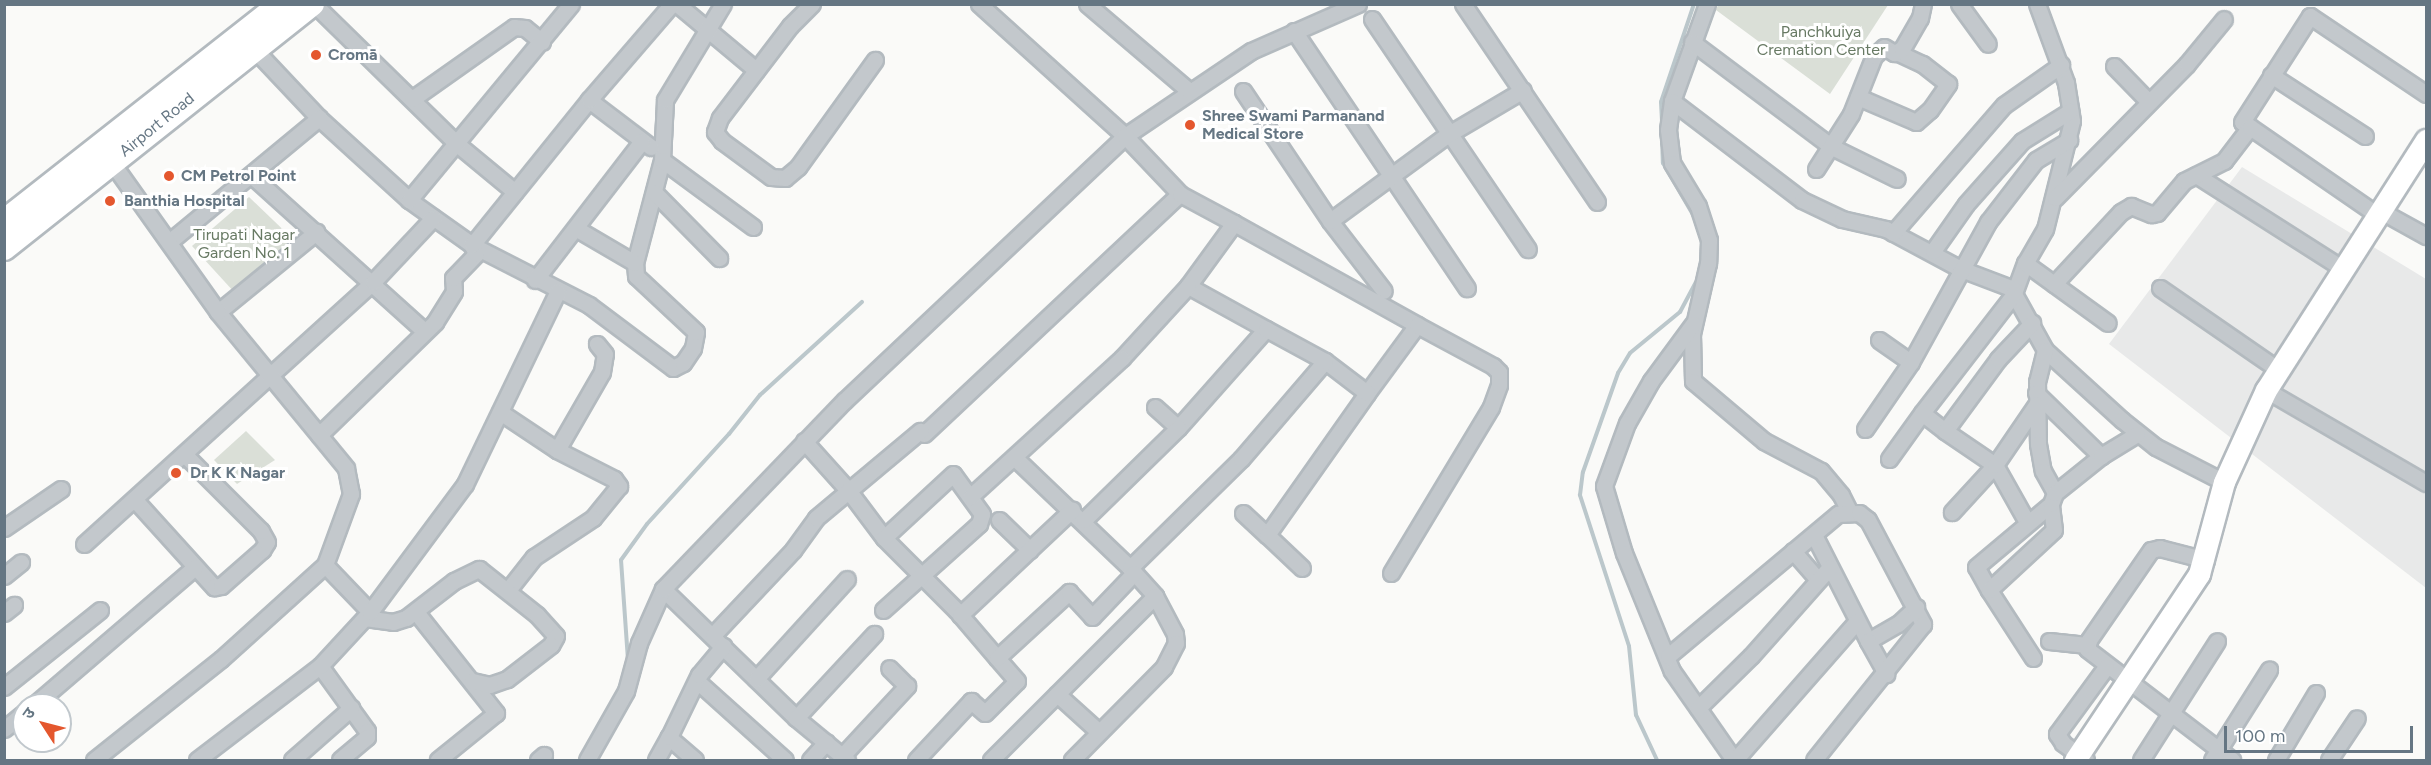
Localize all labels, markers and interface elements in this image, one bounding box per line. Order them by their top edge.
park label: Panchkuiya Cremation Center [1757,22,1885,60]
place label: Cromā [328,45,377,65]
marker: Cromā [309,48,323,62]
street label: Airport Road [116,89,198,161]
place label: Shree Swami Parmanand Medical Store [1202,106,1385,144]
marker: Shree Swami Parmanand Medical Store [1183,118,1197,132]
place label: CM Petrol Point [181,166,297,186]
marker: CM Petrol Point [162,169,176,183]
place label: Banthia Hospital [124,191,245,211]
marker: Banthia Hospital [101,192,119,210]
park label: Tirupati Nagar Garden No. 1 [193,225,295,263]
place label: Dr K K Nagar [190,463,285,483]
marker: Dr K K Nagar [167,464,185,482]
north arrow [12,693,72,753]
text: उ [18,704,39,723]
scale bar [2227,714,2416,752]
text: 100 m [2235,725,2285,747]

